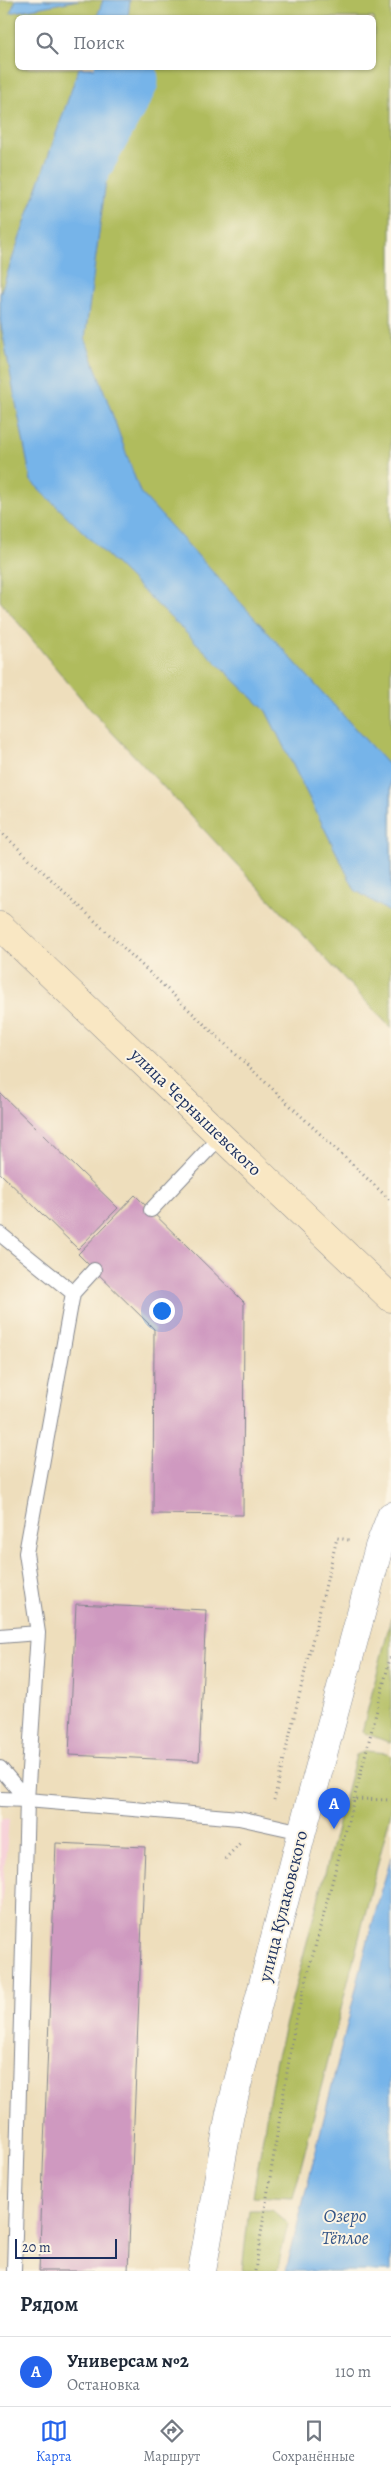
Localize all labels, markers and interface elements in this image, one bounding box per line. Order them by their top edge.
search box [15,15,376,70]
icon: search [33,29,61,57]
text: Поиск [73,30,125,56]
street label: улица Чернышевского [124,1042,267,1181]
your location [149,1298,175,1324]
pin: A [318,1788,350,1829]
street label: улица Кулаковского [252,1828,313,1985]
water label: Озеро Тёплое [321,2203,369,2251]
scale bar [15,2236,118,2259]
text: 20 m [22,2238,51,2257]
text: Рядом [20,2290,78,2318]
text: Универсам №2 [67,2348,189,2374]
text: A [31,2361,41,2383]
text: 110 m [335,2361,371,2383]
text: Остановка [67,2374,140,2396]
tab: Карта [36,2417,71,2466]
tab: Маршрут [144,2417,200,2466]
tab: Сохранённые [272,2417,355,2466]

